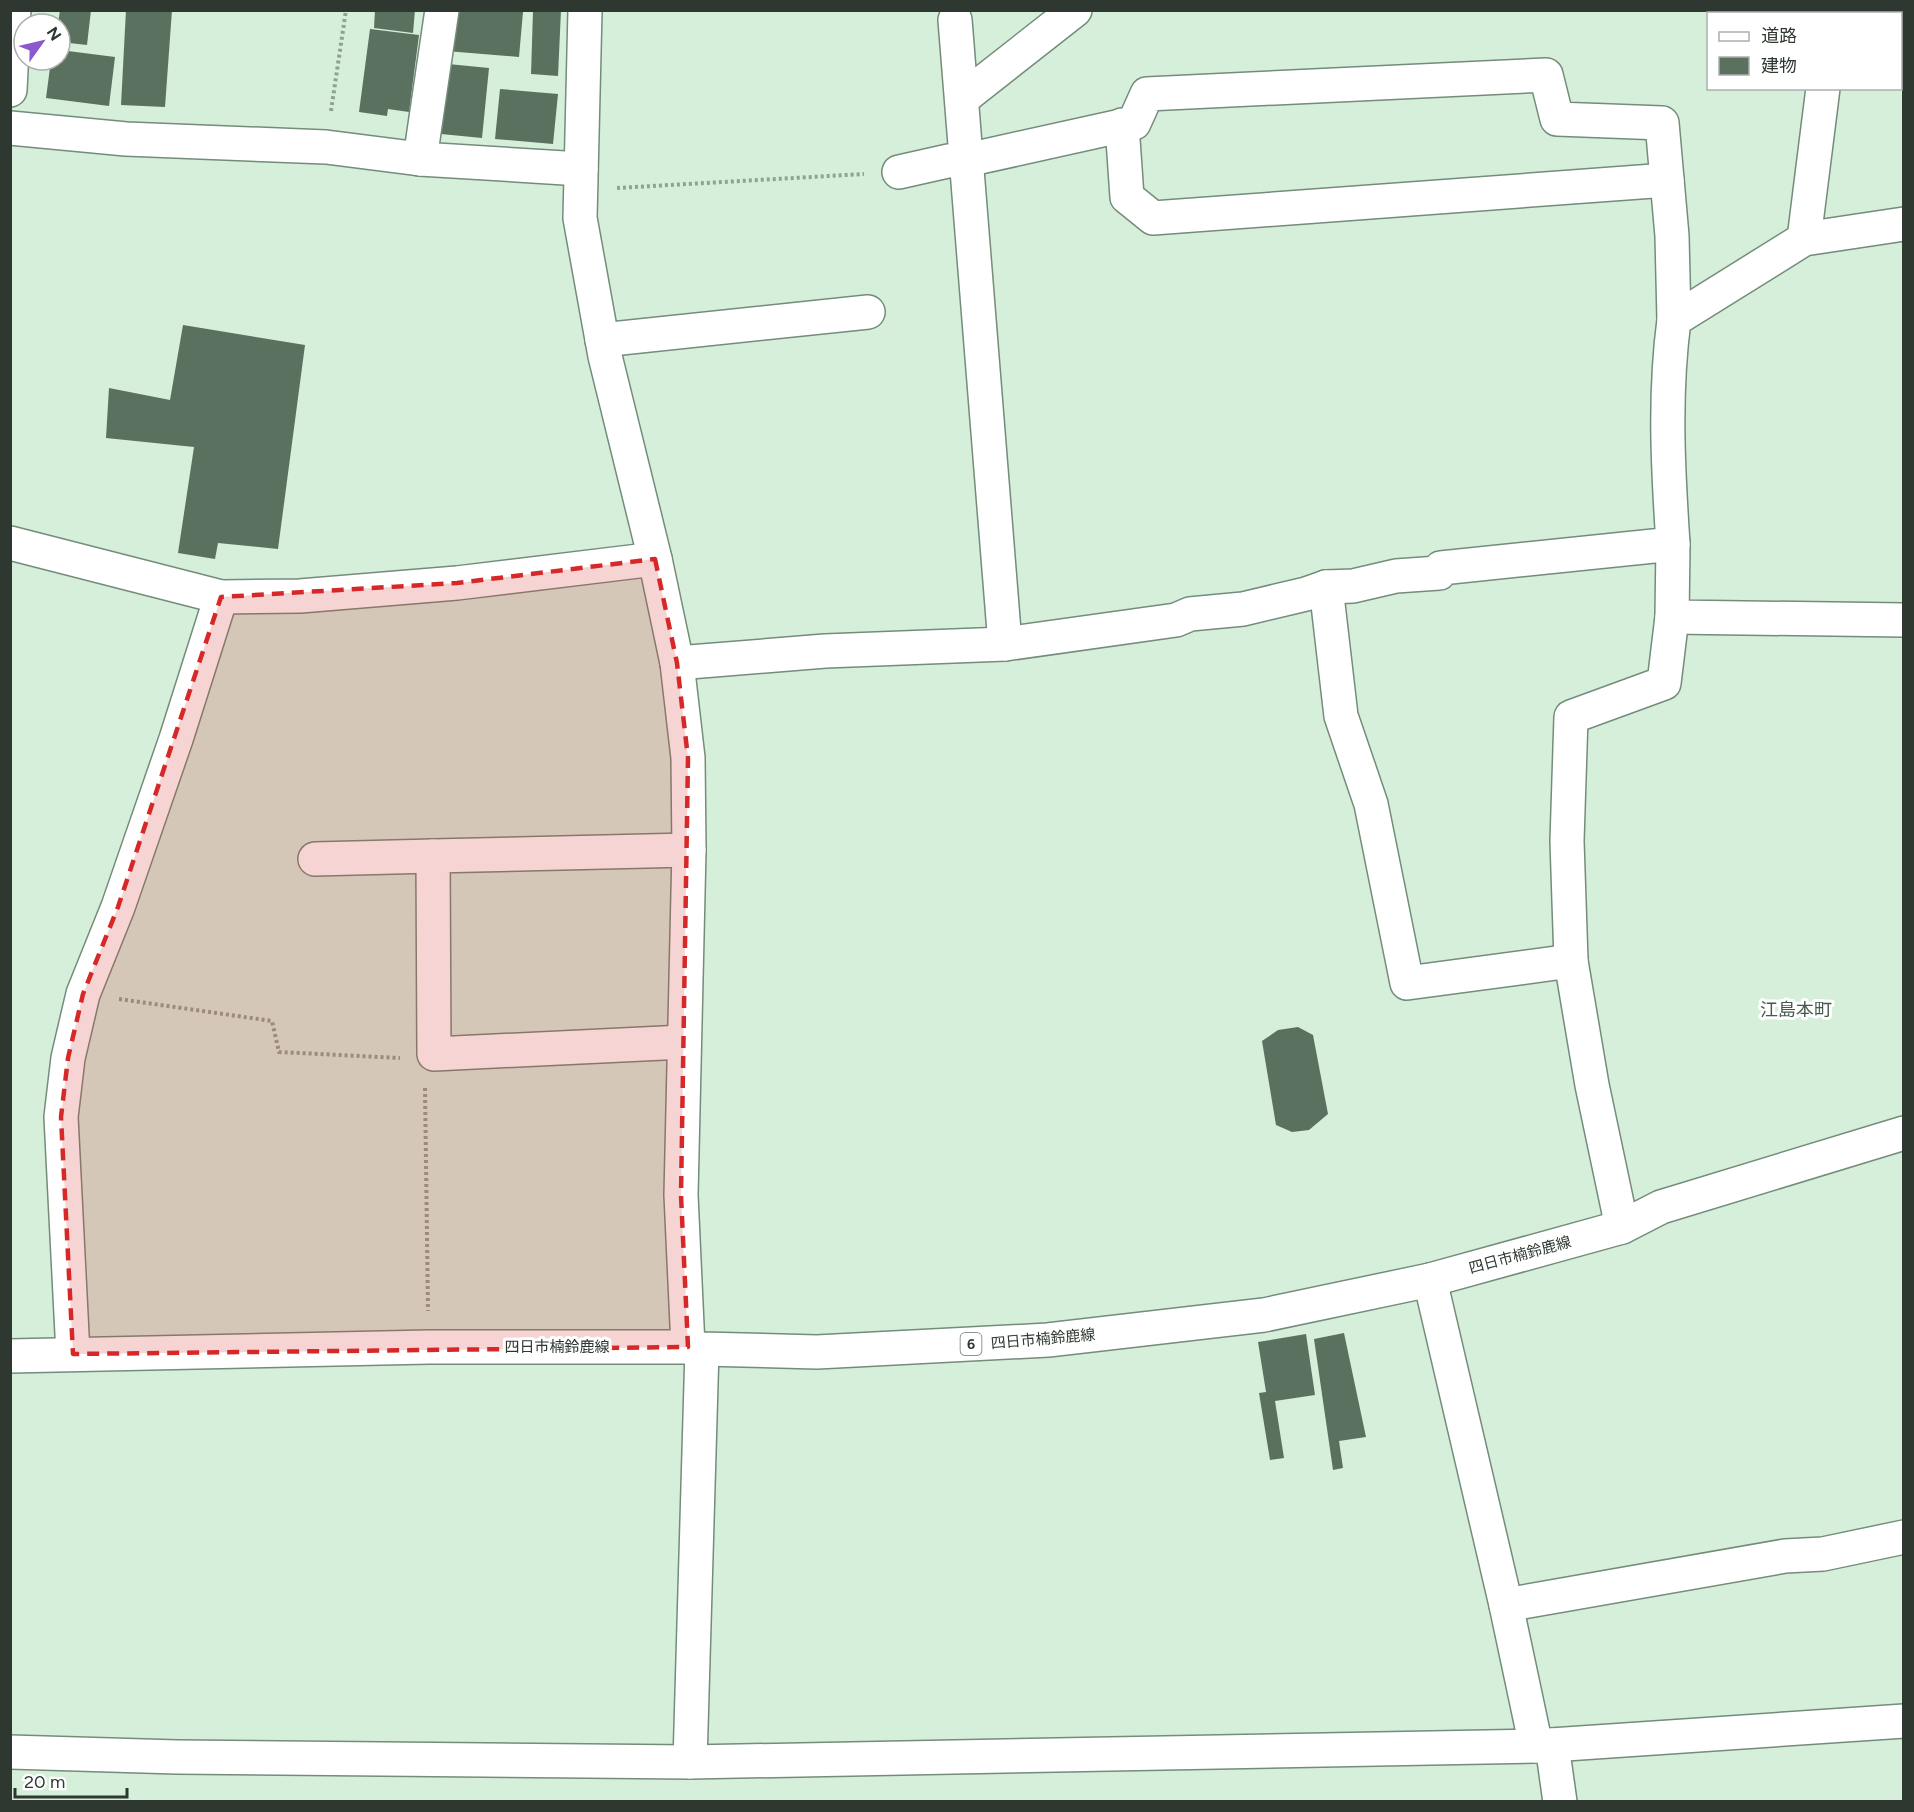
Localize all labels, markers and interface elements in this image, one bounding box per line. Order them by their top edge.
north arrow [12,12,72,72]
legend [1707,12,1902,90]
text: N [43,23,65,44]
text: 道路 [1761,25,1797,47]
text: 建物 [1761,55,1797,77]
district label: 江島本町 [1760,999,1832,1021]
street label: 四日市楠鈴鹿線 [1467,1233,1573,1277]
street label: 四日市楠鈴鹿線 [990,1325,1096,1353]
road number: 6 [960,1333,982,1355]
street label: 四日市楠鈴鹿線 [504,1338,610,1356]
scale bar [15,1761,128,1799]
text: 20 m [24,1771,65,1793]

